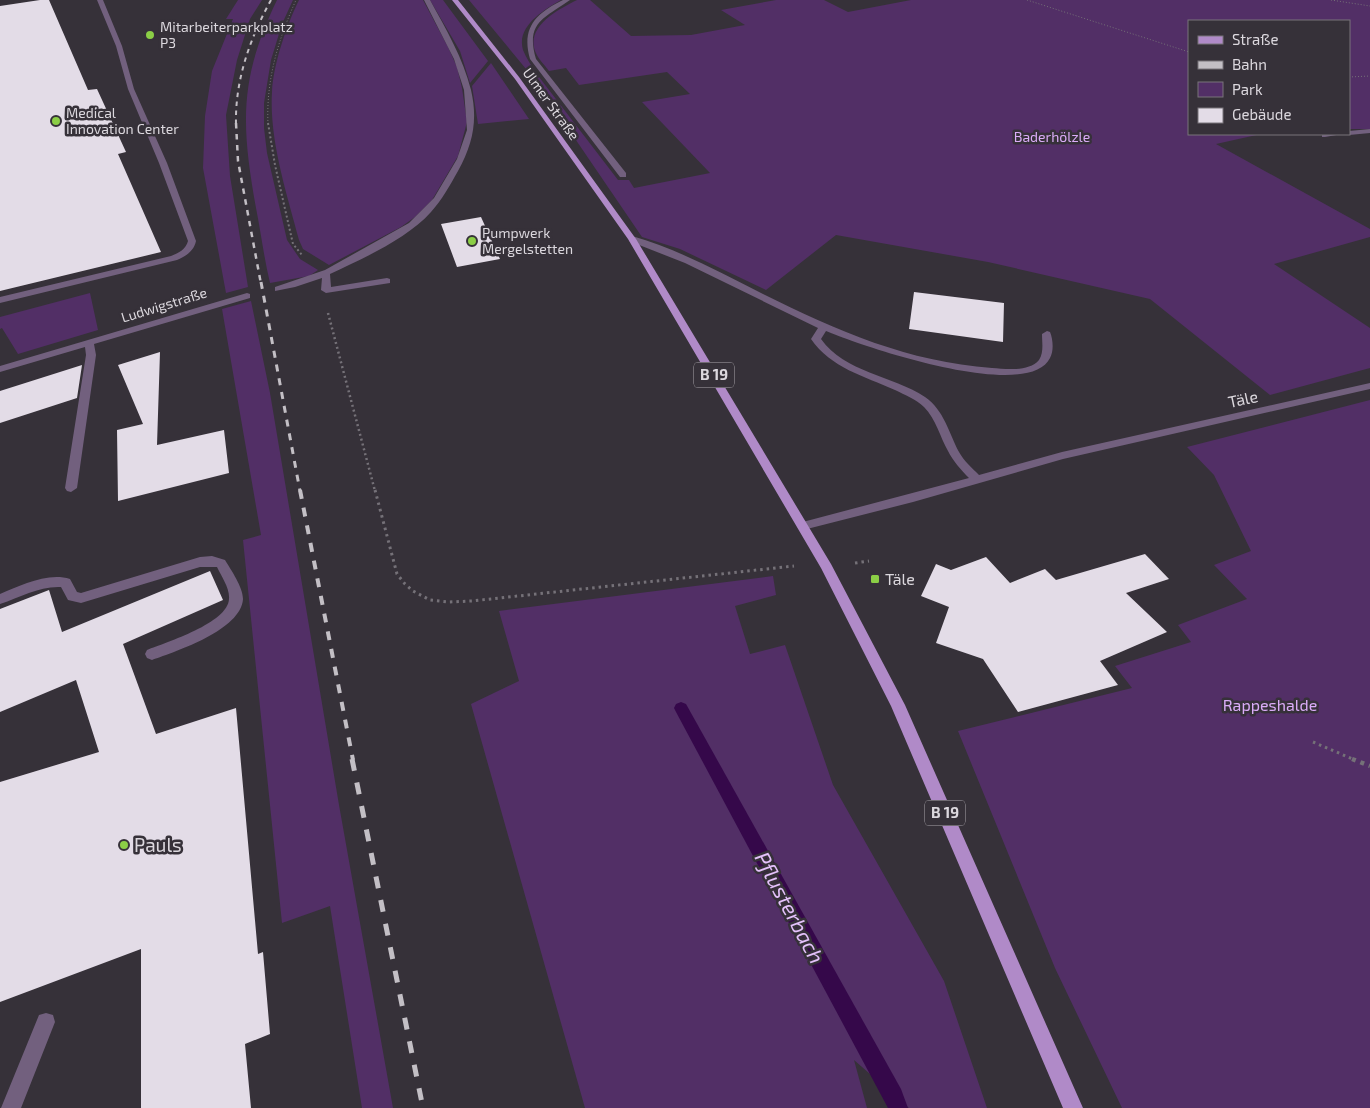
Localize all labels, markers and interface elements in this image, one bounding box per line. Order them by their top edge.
place label: Mitarbeiterparkplatz P3 [160,18,293,51]
legend [1188,20,1350,135]
marker: Mitarbeiterparkplatz P3 [144,29,156,41]
text: Straße [1232,30,1278,48]
text: Bahn [1232,55,1267,73]
street label: Ulmer Straße [520,64,583,143]
text: Park [1232,80,1263,98]
place label: Medical Innovation Center [66,104,179,137]
text: Gebäude [1232,105,1291,123]
marker: Medical Innovation Center [50,115,62,127]
park label: Baderhölzle [1014,128,1090,145]
place label: Pumpwerk Mergelstetten [482,224,573,257]
marker: Pumpwerk Mergelstetten [466,235,478,247]
street label: Ludwigstraße [119,283,209,326]
road number: B 19 [694,362,734,388]
street label: Täle [1226,386,1260,411]
place label: Täle [885,569,915,588]
marker: Täle [869,573,881,585]
park label: Rappeshalde [1223,695,1317,714]
road number: B 19 [925,800,965,826]
place label: Pauls [134,833,182,856]
marker: Pauls [118,839,130,851]
water label: Pflusterbach [750,847,830,967]

